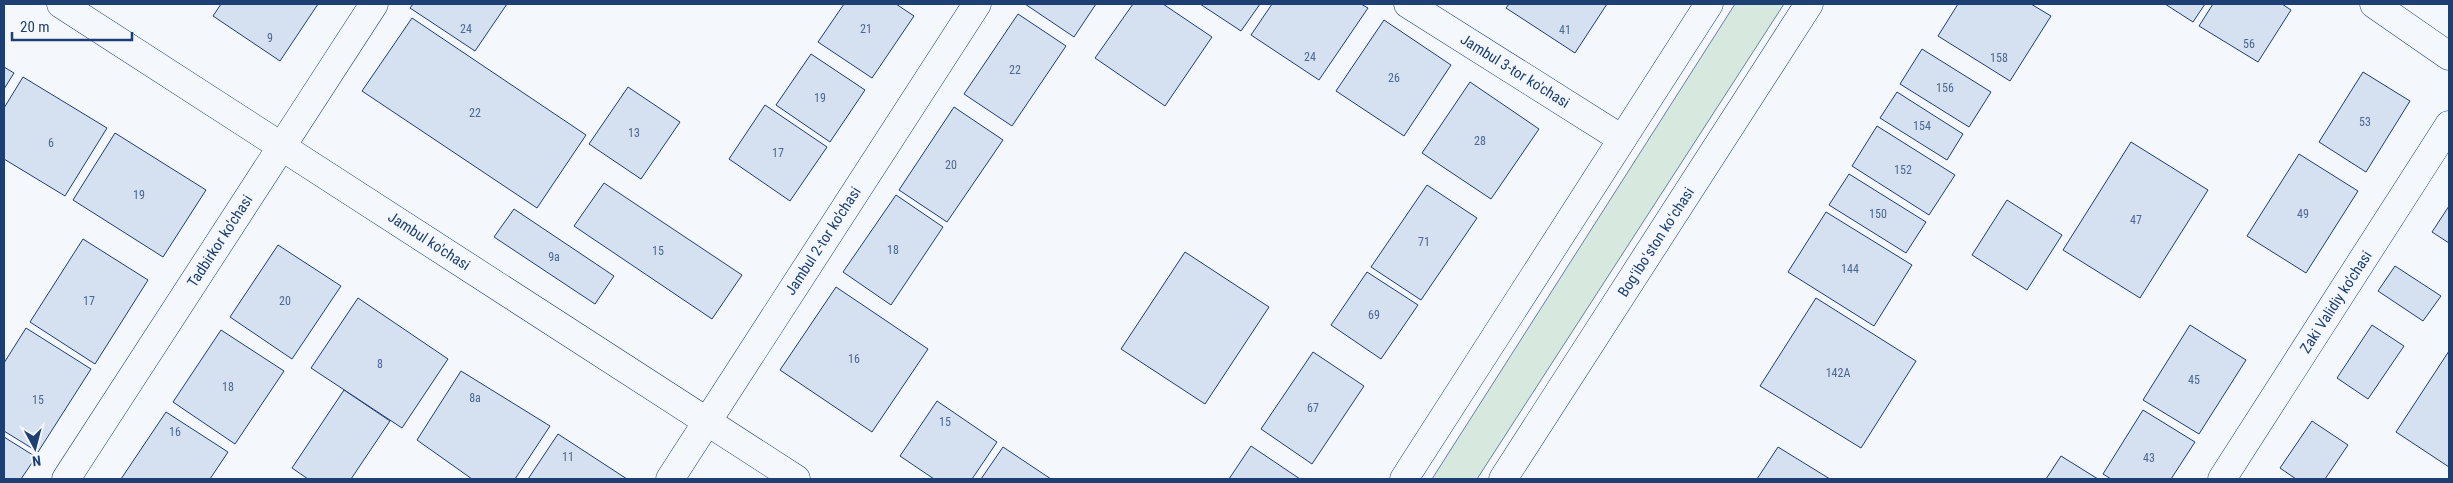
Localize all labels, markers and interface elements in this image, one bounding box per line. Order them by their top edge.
scale bar [12,10,132,42]
text: 20 m [20,18,50,36]
house number: 24 [460,22,472,36]
house number: 21 [860,22,872,36]
house number: 41 [1559,23,1571,37]
street label: Jambul 3-tor ko'chasi [1457,30,1573,112]
house number: 9 [267,31,273,45]
house number: 56 [2243,37,2255,51]
house number: 24 [1304,50,1316,64]
house number: 158 [1990,51,2008,65]
house number: 22 [1009,63,1021,77]
house number: 26 [1388,71,1400,85]
house number: 156 [1936,81,1954,95]
house number: 19 [814,91,826,105]
house number: 22 [469,106,481,120]
house number: 53 [2359,115,2371,129]
house number: 154 [1913,119,1931,133]
house number: 13 [628,126,640,140]
house number: 28 [1474,134,1486,148]
house number: 6 [48,136,54,150]
house number: 17 [772,146,784,160]
house number: 20 [945,158,957,172]
house number: 152 [1894,163,1912,177]
street label: Jambul 2-tor ko'chasi [781,184,865,298]
street label: Bogʻiboʻston koʻchasi [1614,184,1698,300]
house number: 19 [133,188,145,202]
street label: Tadbirkor ko'chasi [183,191,257,291]
house number: 150 [1869,207,1887,221]
house number: 49 [2297,207,2309,221]
street label: Jambul ko'chasi [385,208,473,274]
house number: 47 [2130,213,2142,227]
house number: 71 [1418,235,1430,249]
house number: 18 [887,243,899,257]
house number: 15 [652,244,664,258]
street label: Zaki Validiy ko'chasi [2296,247,2376,357]
house number: 9a [548,250,560,264]
house number: 144 [1841,262,1859,276]
house number: 17 [83,294,95,308]
house number: 20 [279,294,291,308]
house number: 69 [1368,308,1380,322]
house number: 16 [848,352,860,366]
house number: 8 [377,357,383,371]
house number: 142A [1826,366,1850,380]
house number: 45 [2188,373,2200,387]
house number: 18 [222,380,234,394]
house number: 8a [469,391,481,405]
house number: 15 [32,393,44,407]
house number: 67 [1307,401,1319,415]
house number: 15 [939,415,951,429]
north arrow [10,423,60,473]
house number: 16 [169,425,181,439]
house number: 11 [562,450,574,464]
house number: 43 [2143,451,2155,465]
text: N [31,452,42,469]

